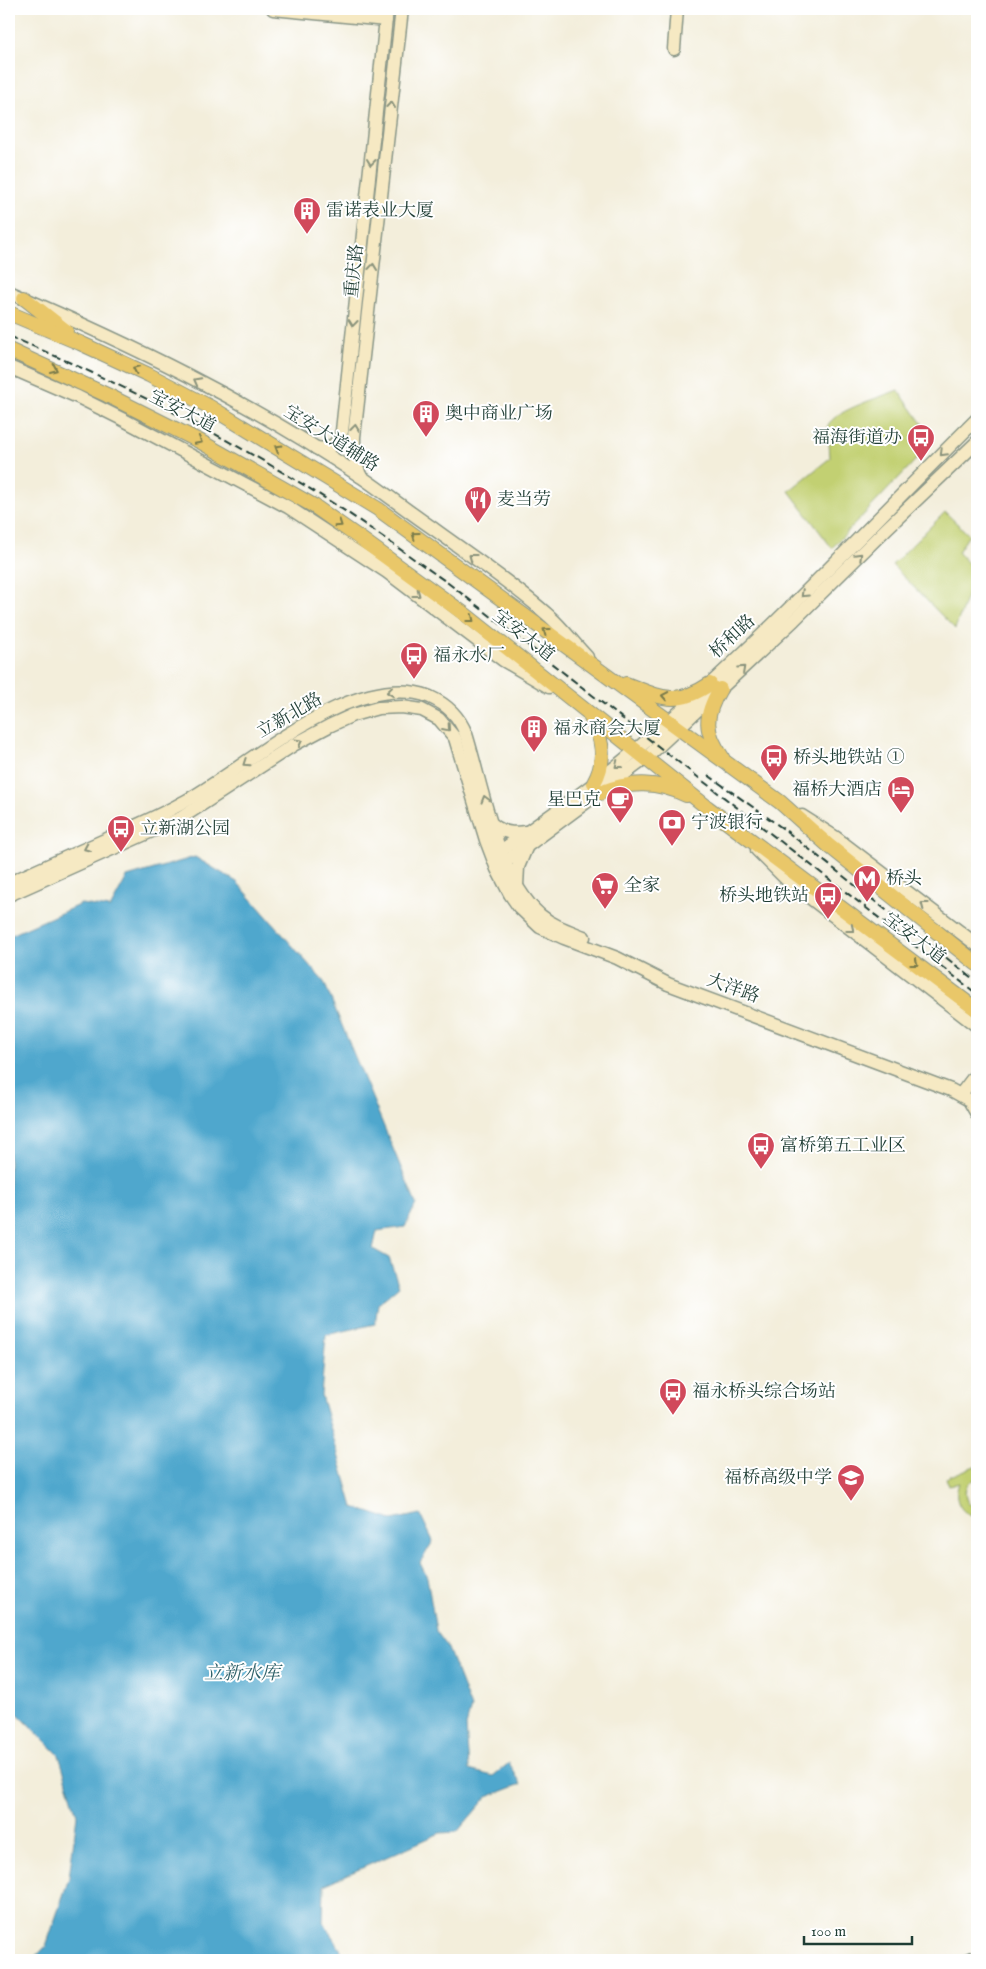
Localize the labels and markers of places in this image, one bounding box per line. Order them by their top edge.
building icon: 雷诺表业大厦 [292,196,322,235]
place label: 雷诺表业大厦 [326,200,434,223]
building icon: 奥中商业广场 [411,399,441,438]
place label: 奥中商业广场 [445,403,553,426]
bus stop icon: 福海街道办 [906,423,936,462]
place label: 福海街道办 [812,427,902,450]
restaurant icon: 麦当劳 [463,485,493,524]
place label: 麦当劳 [497,489,551,512]
bus stop icon: 福永水厂 [399,641,429,680]
place label: 福永水厂 [433,645,505,668]
building icon: 福永商会大厦 [519,714,549,753]
place label: 福永商会大厦 [553,718,661,741]
bus stop icon: 桥头地铁站 ① [759,743,789,782]
place label: 桥头地铁站 ① [793,747,905,770]
hotel icon: 福桥大酒店 [886,775,916,814]
place label: 福桥大酒店 [792,779,882,802]
cafe icon: 星巴克 [605,785,635,824]
place label: 星巴克 [547,789,601,812]
bank icon: 宁波银行 [657,808,687,847]
place label: 宁波银行 [691,812,763,835]
bus stop icon: 立新湖公园 [106,814,136,853]
place label: 立新湖公园 [140,818,230,841]
metro station icon: 桥头 [852,864,882,903]
place label: 桥头 [886,868,922,891]
supermarket icon: 全家 [590,871,620,910]
place label: 全家 [624,875,660,898]
bus stop icon: 桥头地铁站 [813,881,843,920]
place label: 桥头地铁站 [719,885,809,908]
bus stop icon: 富桥第五工业区 [746,1131,776,1170]
place label: 富桥第五工业区 [780,1135,906,1158]
bus stop icon: 福永桥头综合场站 [658,1377,688,1416]
place label: 福永桥头综合场站 [692,1381,836,1404]
school or university icon: 福桥高级中学 [836,1463,866,1502]
place label: 福桥高级中学 [724,1467,832,1490]

